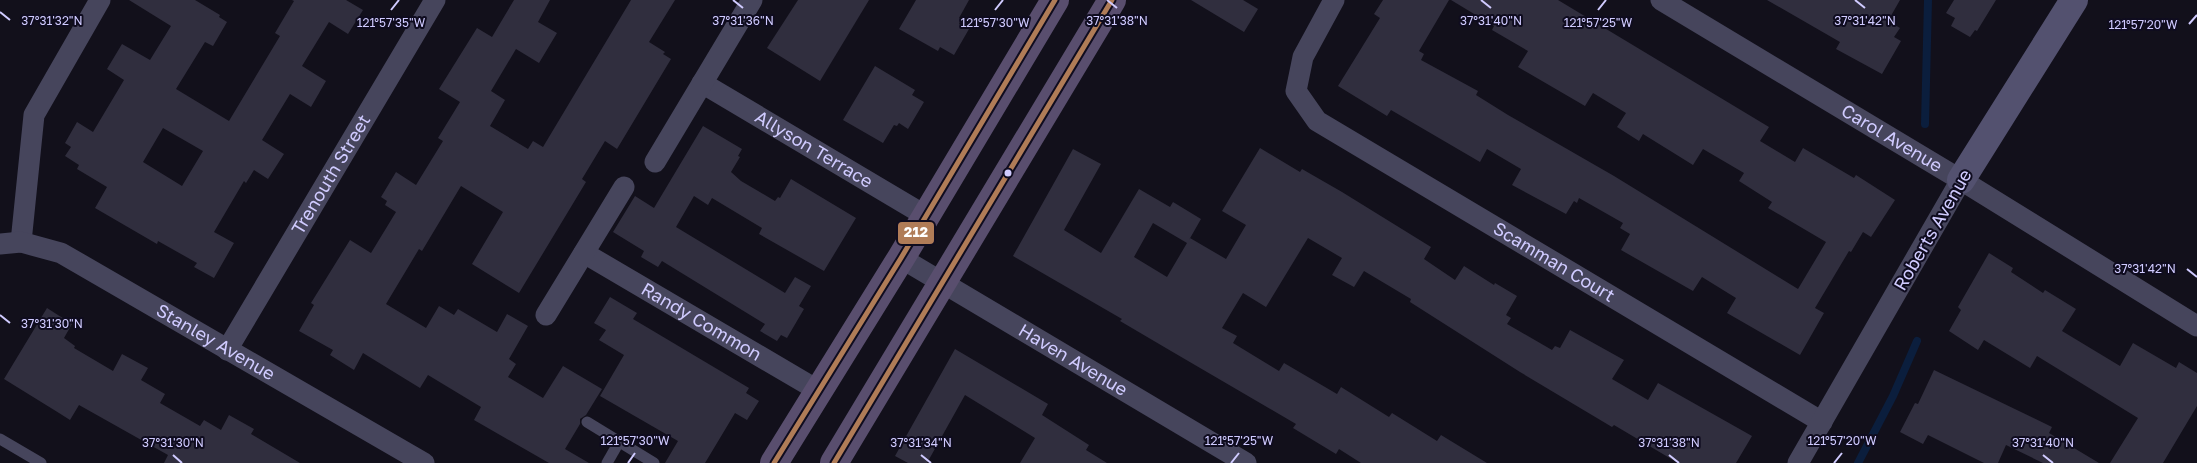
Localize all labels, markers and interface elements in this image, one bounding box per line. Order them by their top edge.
text: 37°31'32"N [21,13,83,28]
text: 37°31'36"N [712,13,774,28]
text: 37°31'38"N [1086,13,1148,28]
text: 37°31'40"N [1460,13,1522,28]
text: 37°31'42"N [1834,13,1896,28]
text: 121°57'35"W [357,15,426,30]
text: 121°57'30"W [960,15,1030,30]
text: 121°57'25"W [1564,15,1633,30]
text: 121°57'20"W [2108,17,2178,32]
street label: Carol Avenue [1838,99,1947,176]
street label: Allyson Terrace [751,105,877,192]
street label: Trenouth Street [286,110,374,238]
street label: Roberts Avenue [1888,165,1976,294]
unlabelled marker [1003,168,1013,178]
street label: Scamman Court [1490,217,1619,306]
line badge: 212 [897,221,935,245]
text: 212 [904,223,929,240]
text: 37°31'42"N [2114,261,2176,276]
street label: Randy Common [638,277,766,365]
street label: Stanley Avenue [153,299,279,384]
text: 37°31'30"N [21,316,83,331]
street label: Haven Avenue [1015,318,1132,400]
text: 121°57'30"W [600,433,670,448]
text: 121°57'25"W [1205,433,1274,448]
text: 121°57'20"W [1807,433,1877,448]
text: 37°31'30"N [142,435,204,450]
text: 37°31'34"N [890,435,952,450]
text: 37°31'38"N [1638,435,1700,450]
text: 37°31'40"N [2012,435,2074,450]

